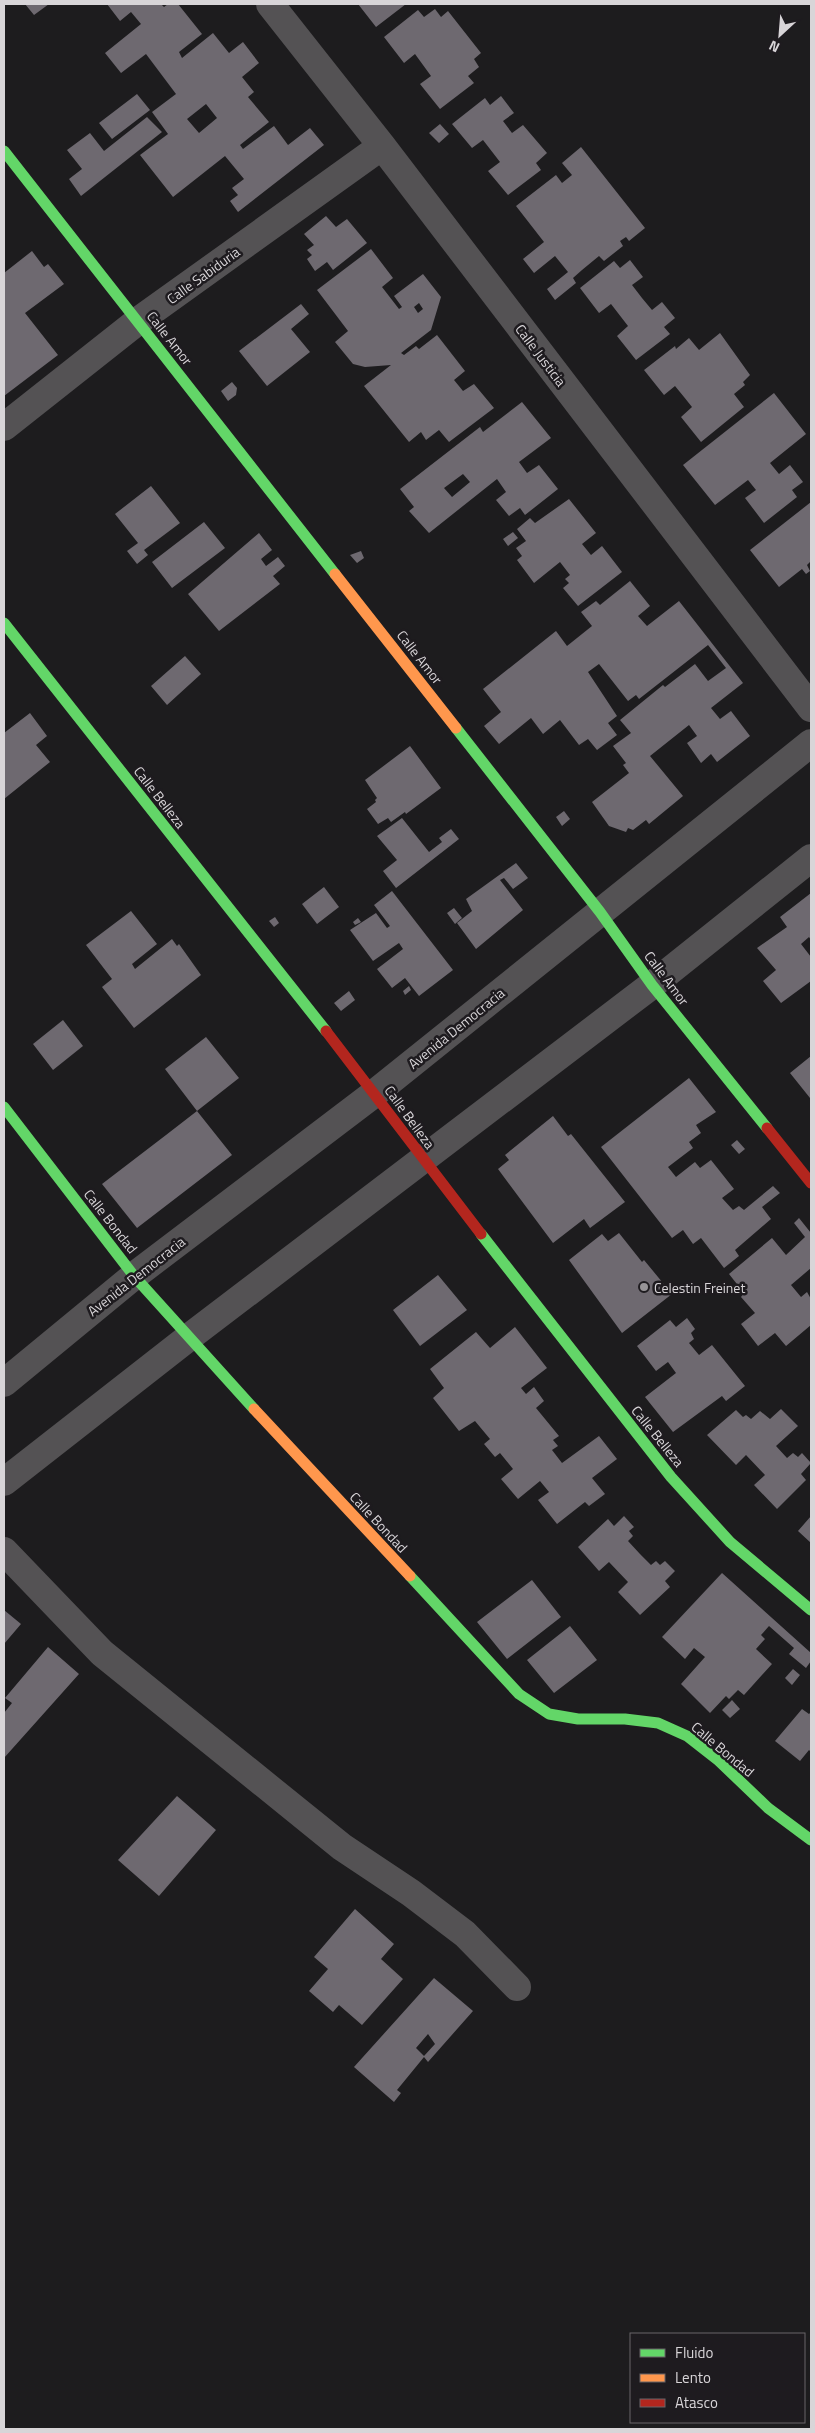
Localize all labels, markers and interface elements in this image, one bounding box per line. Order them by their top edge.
north arrow [755,10,805,60]
text: N [765,36,783,59]
street label: Calle Sabiduria [162,241,244,309]
street label: Calle Amor [142,306,198,370]
street label: Calle Justicia [511,319,571,391]
street label: Calle Amor [392,625,448,689]
street label: Calle Belleza [129,761,191,833]
street label: Calle Amor [639,946,695,1010]
street label: Avenida Democracia [403,982,509,1074]
street label: Calle Belleza [380,1081,440,1153]
street label: Calle Bondad [79,1184,143,1258]
street label: Avenida Democracia [83,1231,189,1321]
place label: Celestin Freinet [654,1277,745,1298]
marker: Celestin Freinet [638,1281,650,1293]
street label: Calle Belleza [627,1401,689,1471]
street label: Calle Bondad [345,1487,413,1557]
street label: Calle Bondad [687,1716,759,1782]
legend [630,2333,805,2423]
text: Fluido [675,2341,714,2364]
text: Lento [675,2366,711,2389]
text: Atasco [675,2391,718,2414]

